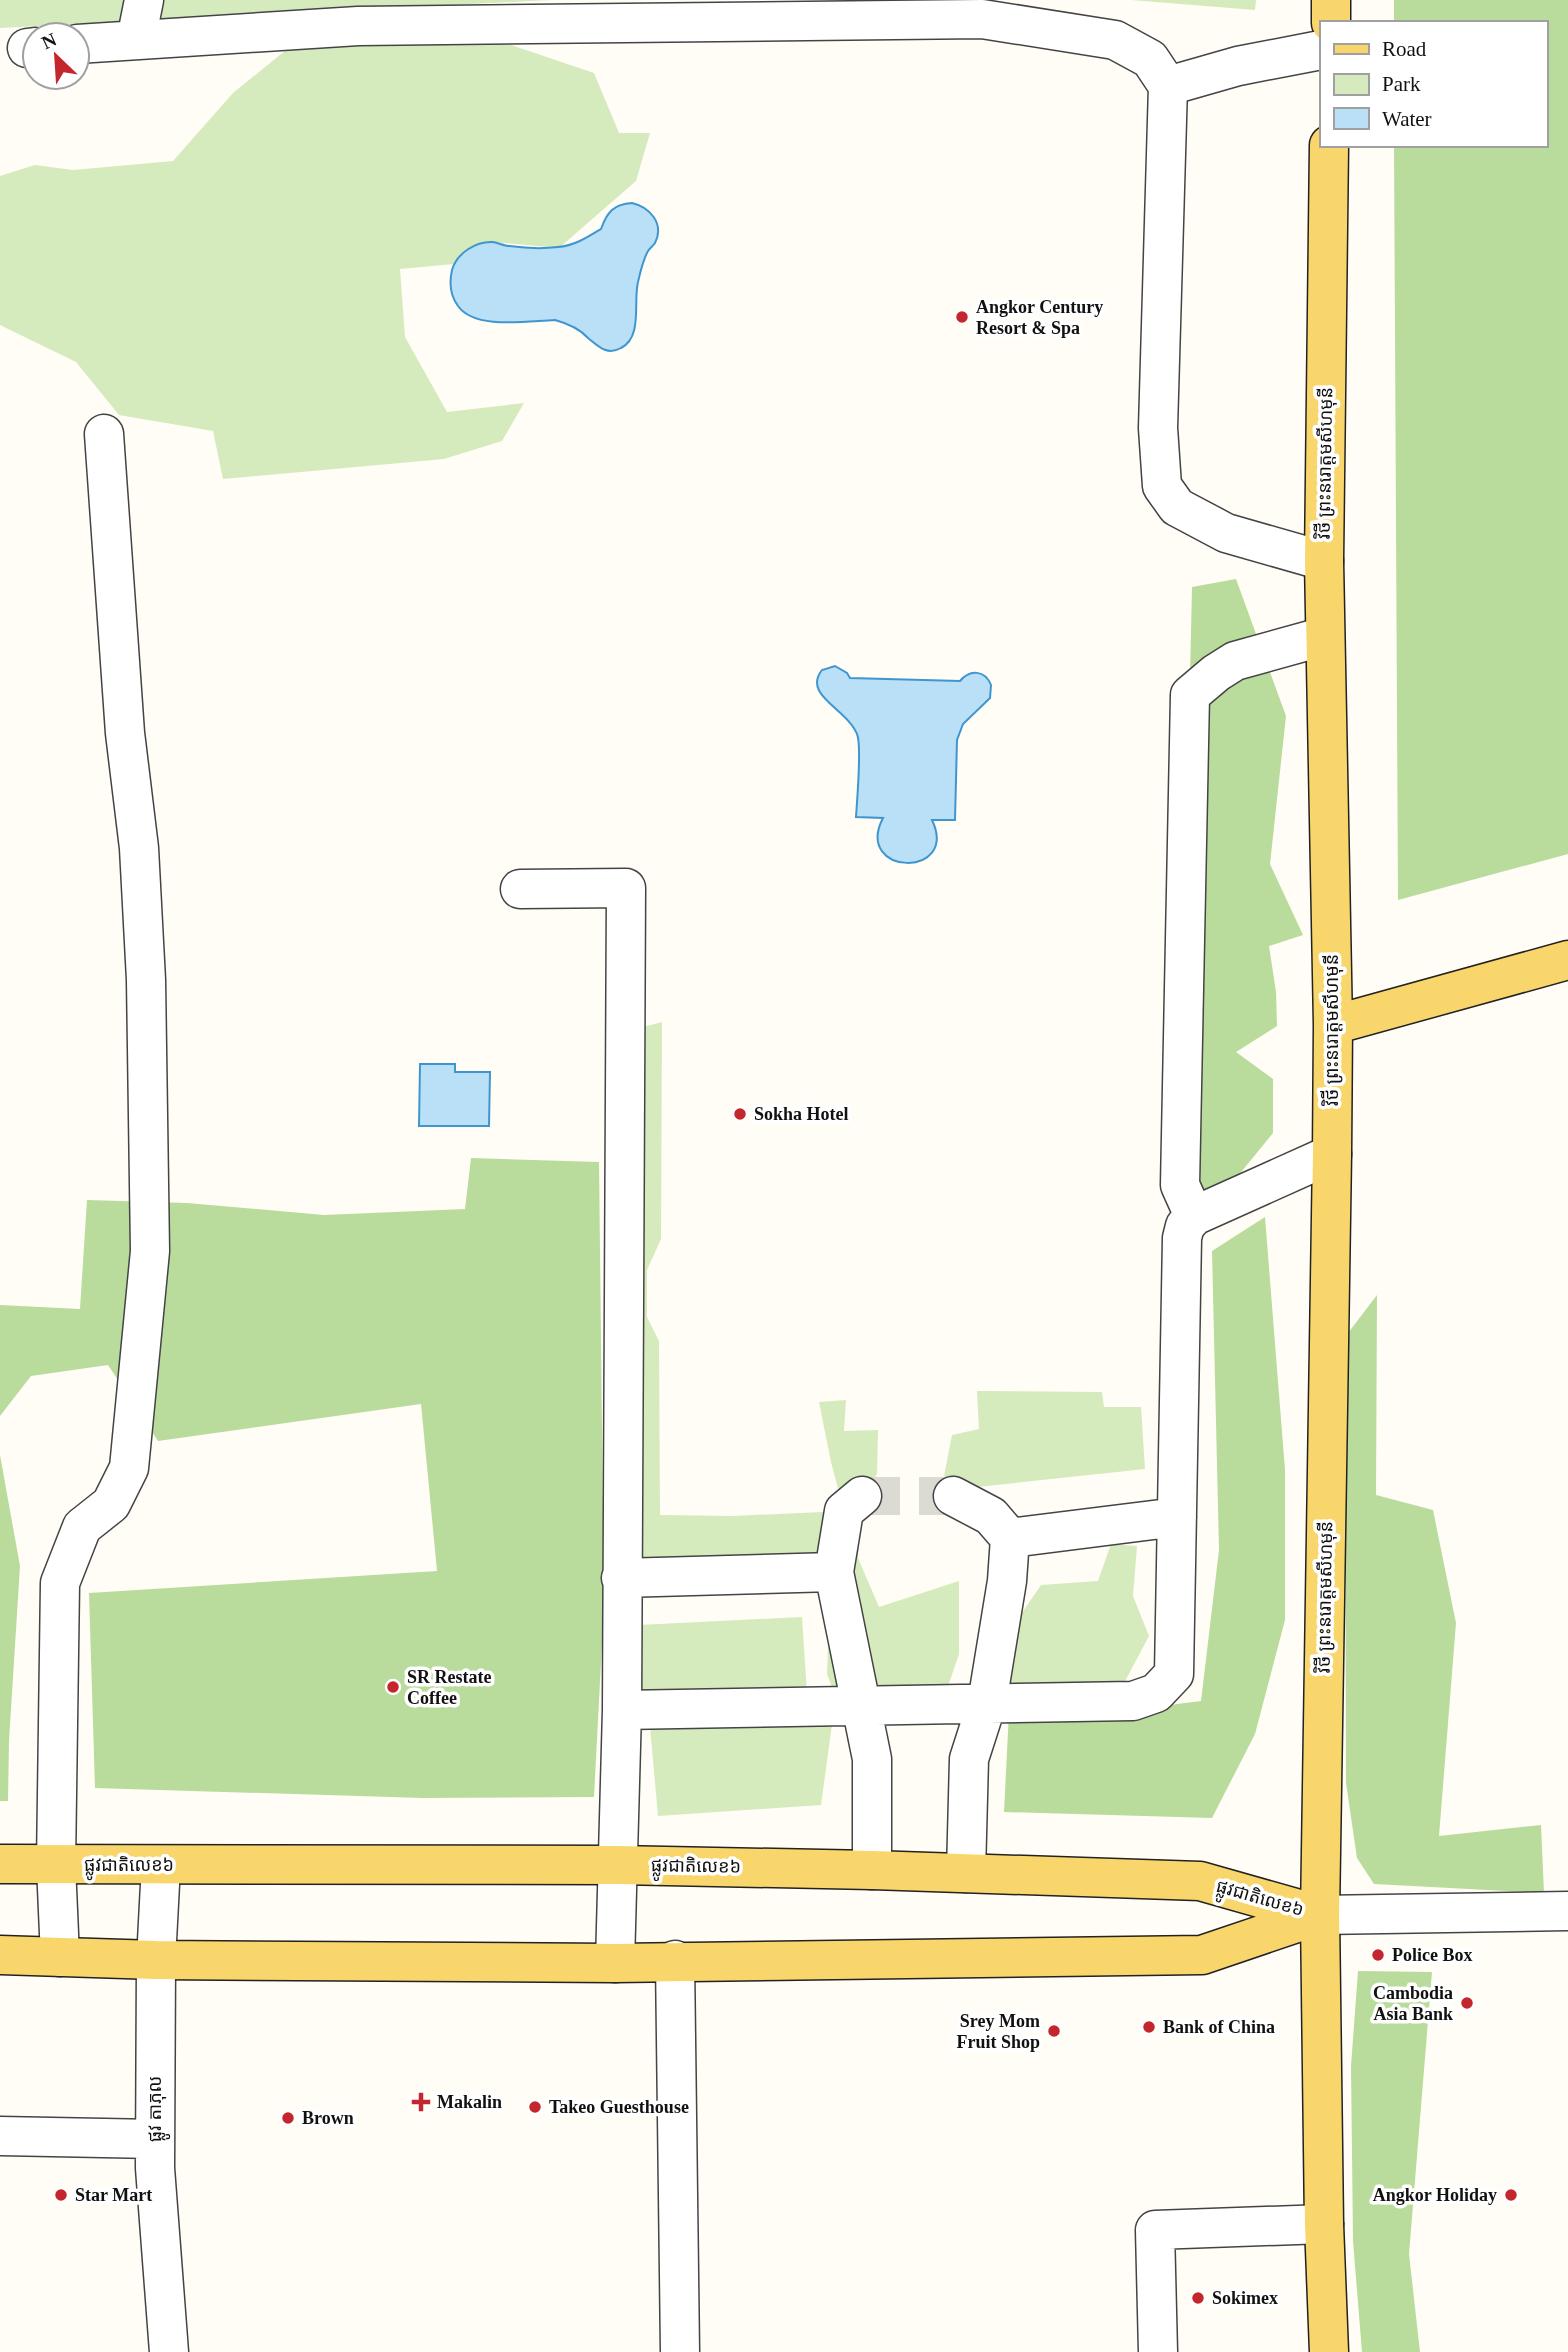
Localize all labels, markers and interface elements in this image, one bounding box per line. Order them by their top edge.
north arrow [21,21,91,91]
legend [1320,21,1547,147]
text: N [38,29,60,53]
text: Road [1382,37,1427,61]
text: Park [1382,72,1421,96]
text: Water [1382,107,1432,131]
place label: Angkor Century Resort & Spa [976,297,1103,338]
marker: Angkor Century Resort & Spa [954,309,970,325]
street label: វិថី ព្រះនរោត្ដមសីហមុនី [1312,387,1339,540]
street label: វិថី ព្រះនរោត្ដមសីហមុនី [1320,954,1344,1107]
place label: Sokha Hotel [754,1104,849,1124]
marker: Sokha Hotel [732,1106,748,1122]
street label: វិថី ព្រះនរោត្ដមសីហមុនី [1312,1521,1339,1674]
place label: SR Restate Coffee [407,1667,491,1708]
marker: SR Restate Coffee [385,1679,401,1695]
street label: ផ្លូវជាតិលេខ៦ [84,1855,174,1881]
street label: ផ្លូវជាតិលេខ៦ [651,1855,741,1883]
street label: ផ្លូវជាតិលេខ៦ [1212,1876,1306,1926]
place label: Police Box [1392,1945,1472,1965]
marker: Police Box [1370,1947,1386,1963]
place label: Cambodia Asia Bank [1373,1983,1453,2024]
marker: Cambodia Asia Bank [1459,1995,1475,2011]
place label: Srey Mom Fruit Shop [956,2011,1040,2052]
place label: Bank of China [1163,2017,1275,2037]
marker: Bank of China [1141,2019,1157,2035]
marker: Srey Mom Fruit Shop [1046,2023,1062,2039]
street label: ផ្លូវ តាភុល [145,2076,171,2142]
marker: Makalin [411,2092,431,2112]
place label: Makalin [437,2092,502,2112]
place label: Takeo Guesthouse [549,2097,689,2117]
marker: Takeo Guesthouse [527,2099,543,2115]
place label: Brown [302,2108,354,2128]
marker: Brown [280,2110,296,2126]
place label: Star Mart [75,2185,152,2205]
place label: Angkor Holiday [1373,2185,1497,2205]
marker: Star Mart [53,2187,69,2203]
marker: Angkor Holiday [1503,2187,1519,2203]
place label: Sokimex [1212,2288,1278,2308]
marker: Sokimex [1190,2290,1206,2306]

